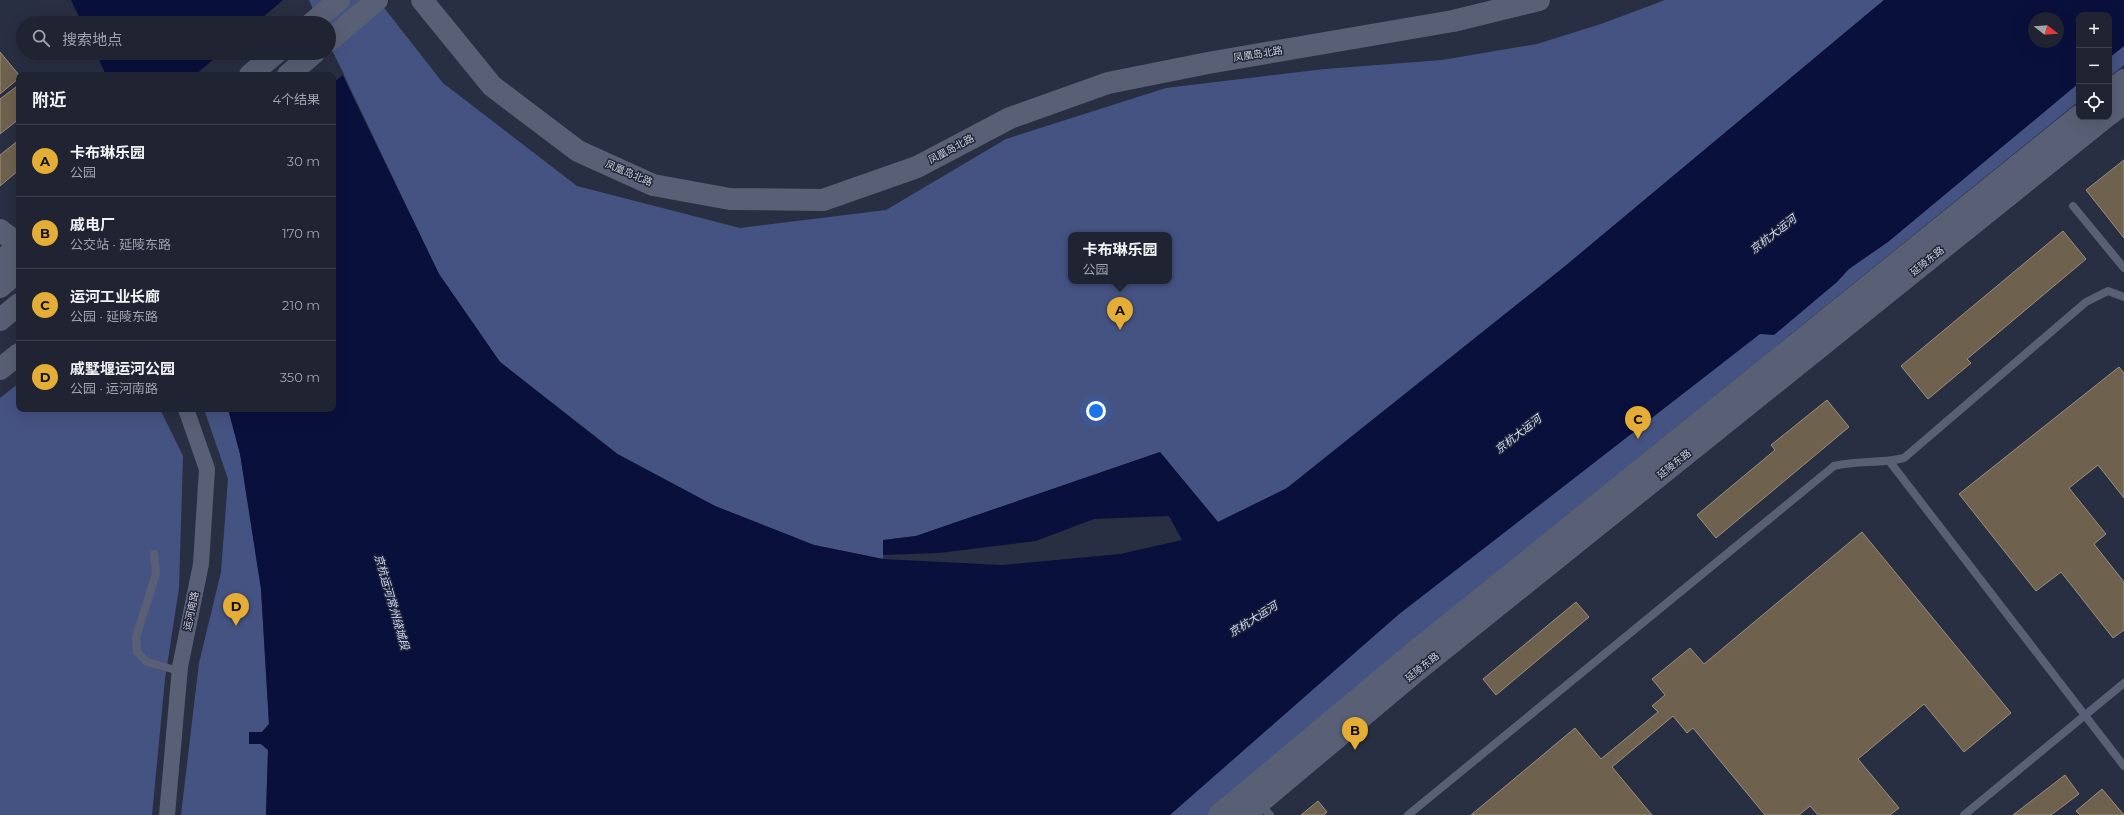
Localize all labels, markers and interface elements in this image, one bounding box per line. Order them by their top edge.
north arrow [2028,12,2064,48]
map controls [2076,12,2112,120]
button: + [2076,12,2112,48]
search box [16,16,336,60]
icon: search [30,27,52,49]
text: 搜索地点 [62,30,122,49]
street label: 凤凰岛北路 [1232,44,1284,64]
button: − [2076,48,2112,84]
button: locate [2076,84,2112,120]
text: 附近 [32,90,66,110]
text: 4个结果 [272,91,320,107]
street label: 凤凰岛北路 [926,132,976,166]
text: 卡布琳乐园 [70,143,145,162]
text: A [40,153,50,169]
text: 30 m [287,153,320,169]
street label: 凤凰岛北路 [603,157,655,189]
text: 公园 [70,164,96,180]
water label: 京杭大运河 [1747,210,1801,256]
text: 戚电厂 [70,215,115,234]
text: B [40,225,50,241]
text: 170 m [282,225,320,241]
popup [1068,232,1172,284]
text: 公交站 · 延陵东路 [70,236,171,252]
text: 卡布琳乐园 [1082,240,1158,259]
street label: 延陵东路 [1907,243,1947,279]
text: 公园 [1082,261,1109,277]
text: 运河工业长廊 [70,287,160,306]
text: C [40,297,50,313]
text: 210 m [282,297,320,313]
pin: A [1107,297,1133,330]
text: 公园 · 延陵东路 [70,308,158,324]
text: 戚墅堰运河公园 [70,359,175,378]
text: D [40,369,50,385]
text: 350 m [280,369,320,385]
text: 公园 · 运河南路 [70,380,158,396]
your location [1086,401,1106,421]
pin: C [1625,406,1651,439]
water label: 京杭大运河 [1492,410,1546,456]
street label: 延陵东路 [1654,446,1694,482]
water label: 京杭运河常州绕城段 [372,552,413,652]
street label: 运河南路 [180,590,202,632]
pin: D [223,593,249,626]
water label: 京杭大运河 [1226,597,1282,640]
street label: 延陵东路 [1402,649,1442,685]
pin: B [1342,717,1368,750]

